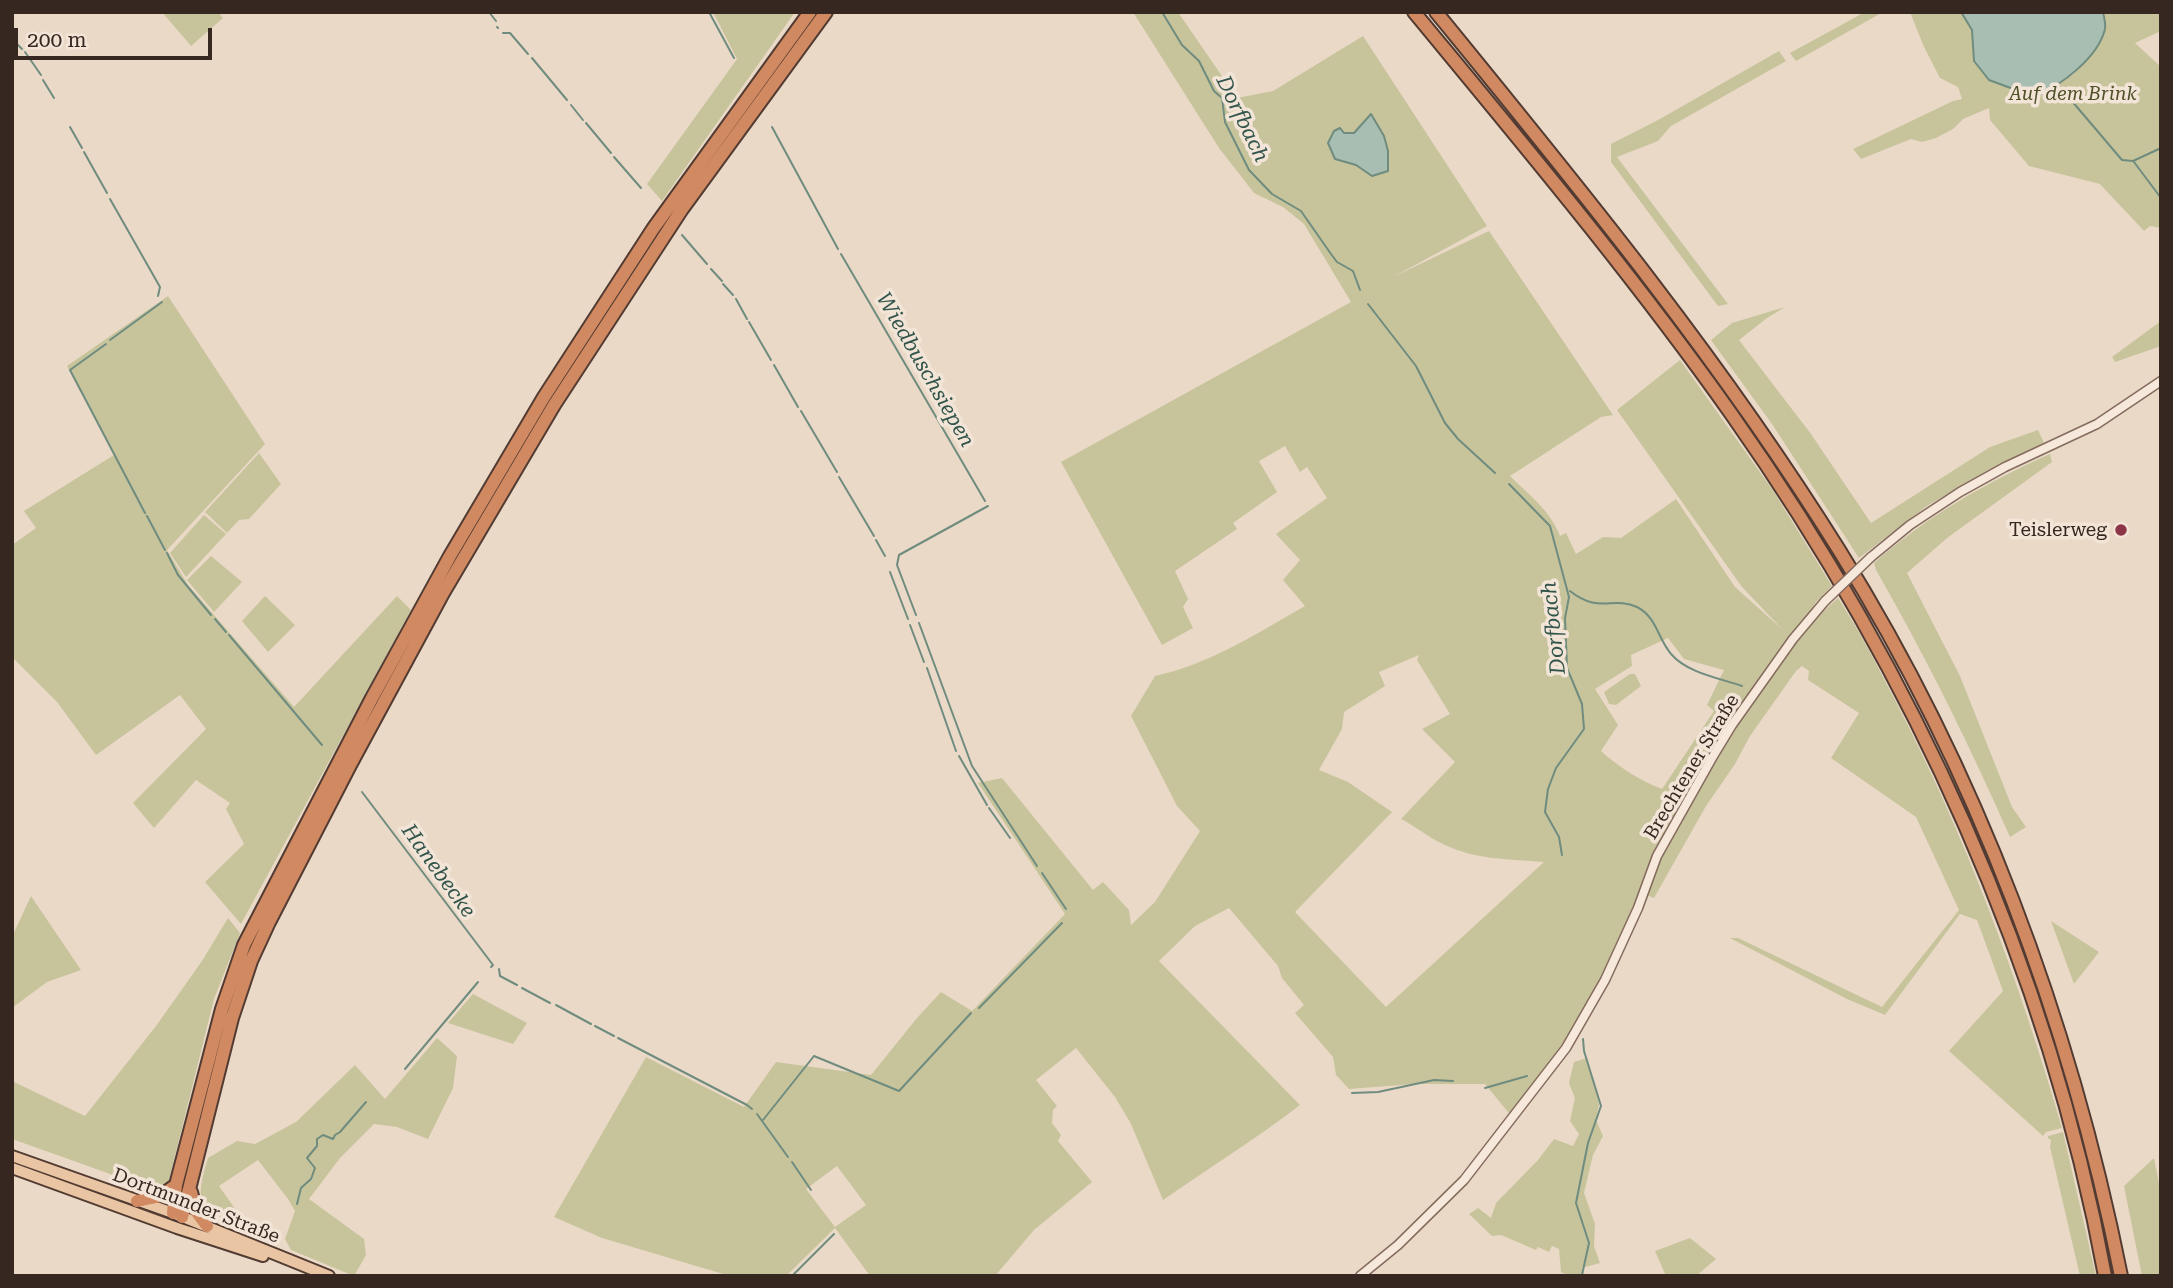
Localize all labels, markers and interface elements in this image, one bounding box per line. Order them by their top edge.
scale bar [18,14,215,58]
text: 200 m [27,28,87,52]
water label: Dorfbach [1210,72,1274,166]
park label: Auf dem Brink [2009,83,2137,105]
water label: Wiedbuschsiepen [870,288,980,452]
place label: Teislerweg [2009,519,2107,541]
marker: Teislerweg [2113,522,2129,538]
water label: Dorfbach [1537,580,1571,676]
street label: Brechtener Straße [1640,690,1744,844]
water label: Hanebecke [396,819,480,923]
street label: Dortmunder Straße [109,1164,283,1248]

